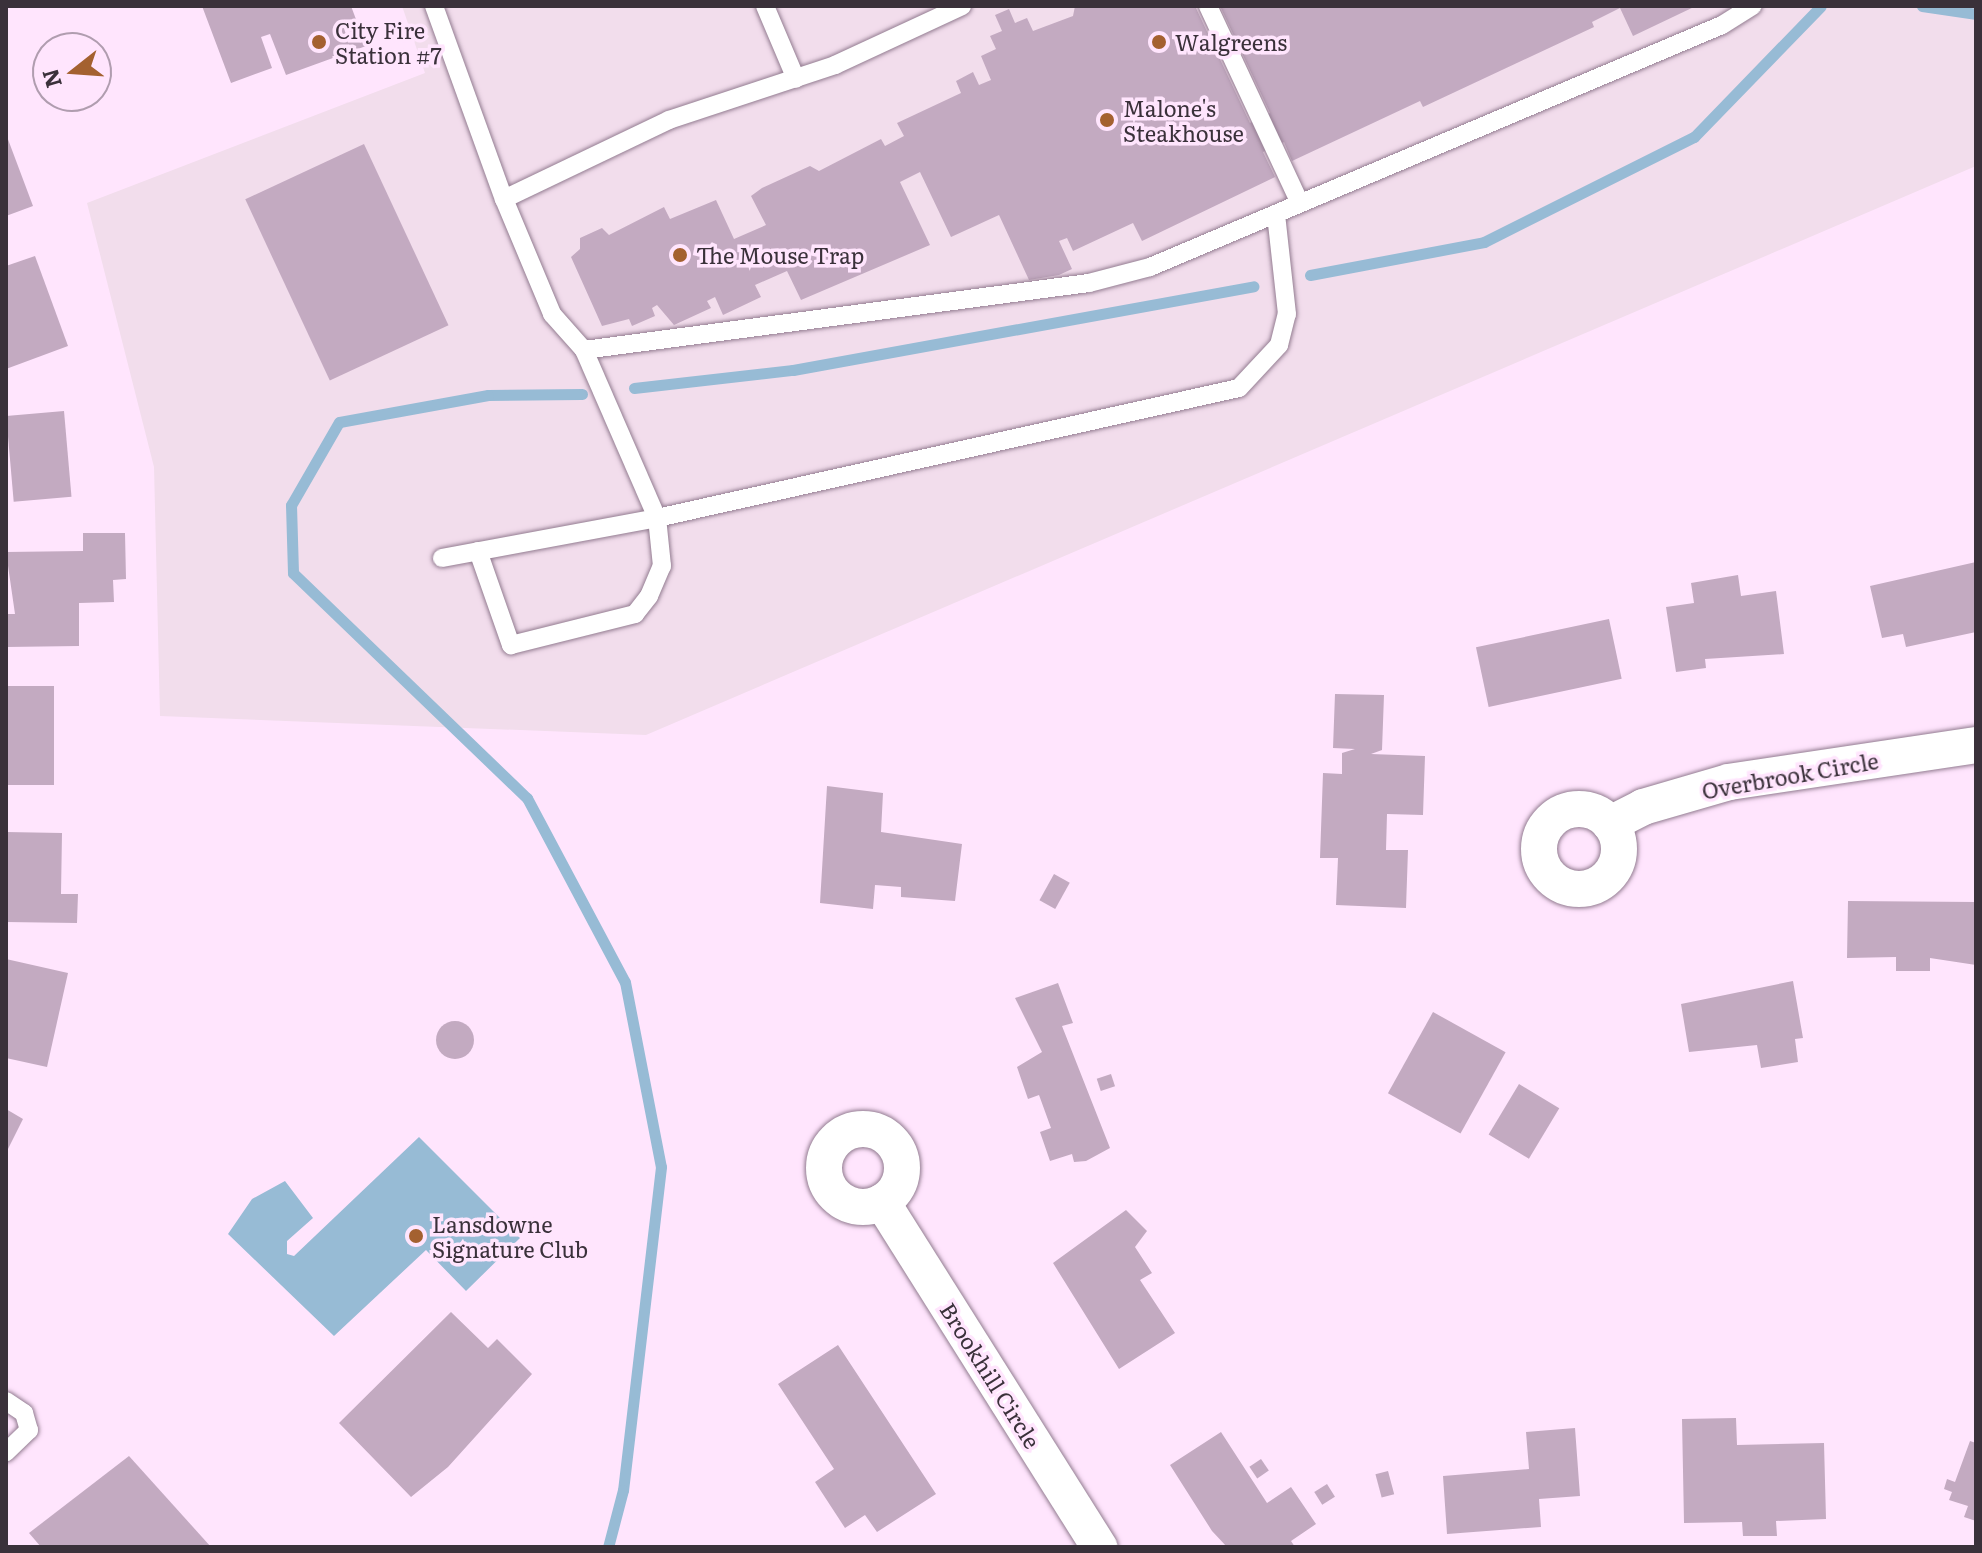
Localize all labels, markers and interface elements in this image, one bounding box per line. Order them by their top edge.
place label: City Fire Station #7 [335,16,442,68]
place label: Walgreens [1175,29,1287,55]
north arrow [32,32,112,112]
marker: City Fire Station #7 [310,33,328,51]
marker: Walgreens [1150,33,1168,51]
text: N [32,65,69,92]
place label: Malone's Steakhouse [1123,94,1244,146]
marker: Malone's Steakhouse [1098,111,1116,129]
place label: The Mouse Trap [696,242,864,268]
marker: The Mouse Trap [671,246,689,264]
street label: Overbrook Circle [1700,746,1880,804]
place label: Lansdowne Signature Club [432,1210,588,1262]
marker: Lansdowne Signature Club [407,1227,425,1245]
street label: Brookhill Circle [936,1297,1046,1453]

